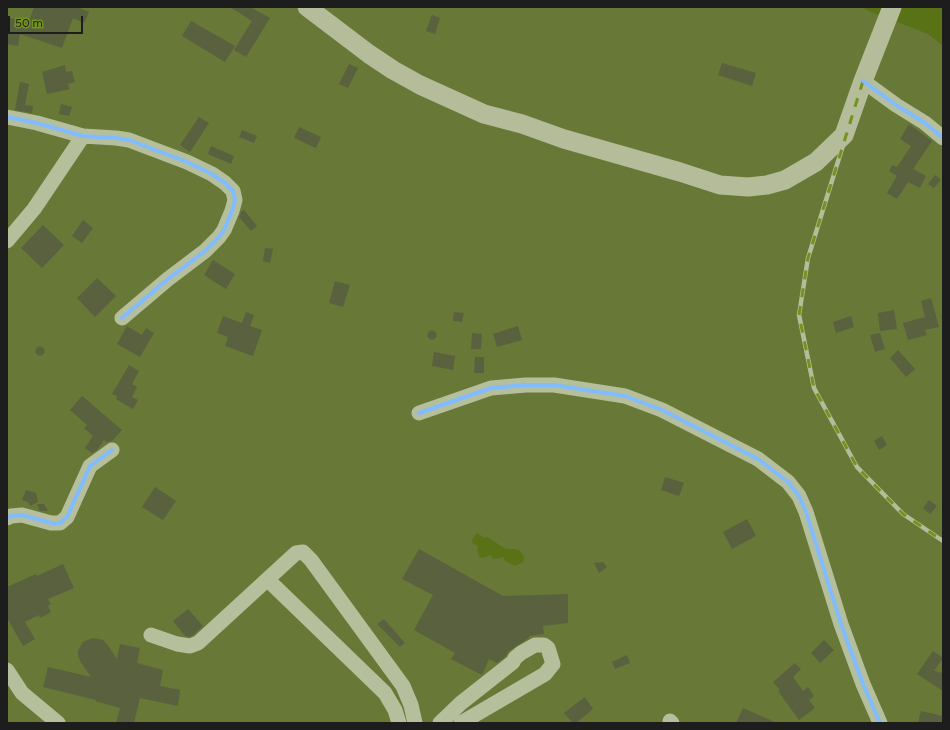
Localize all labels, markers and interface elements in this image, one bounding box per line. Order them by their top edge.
scale bar [10,8,85,34]
text: 50 m [15,16,43,30]

